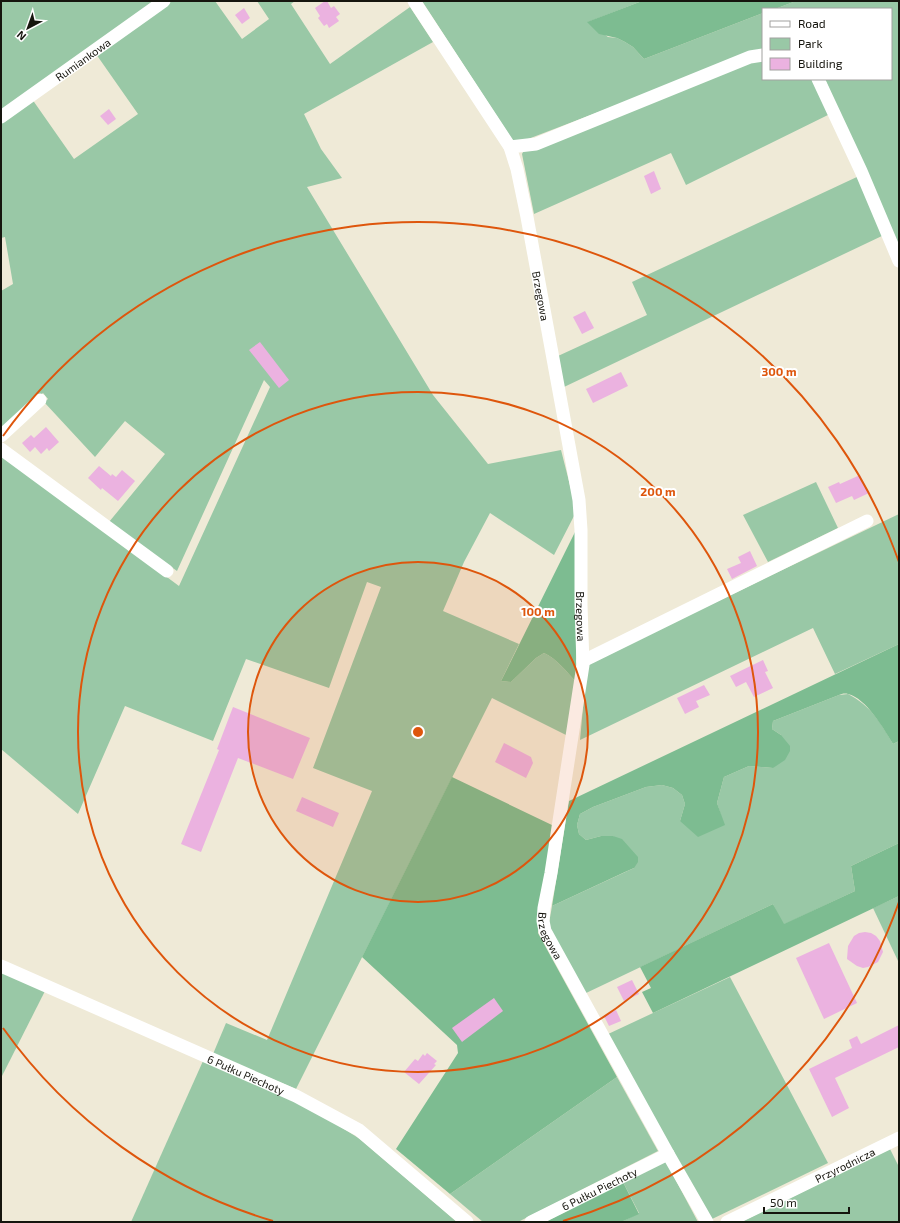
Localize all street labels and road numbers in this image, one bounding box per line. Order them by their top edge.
street label: Rumiankowa [52,35,113,83]
street label: Brzegowa [531,270,552,322]
street label: Brzegowa [574,591,589,642]
street label: Brzegowa [536,912,566,961]
street label: 6 Pułku Piechoty [206,1051,287,1097]
street label: Przyrodnicza [812,1144,877,1185]
street label: 6 Pułku Piechoty [559,1164,639,1212]

